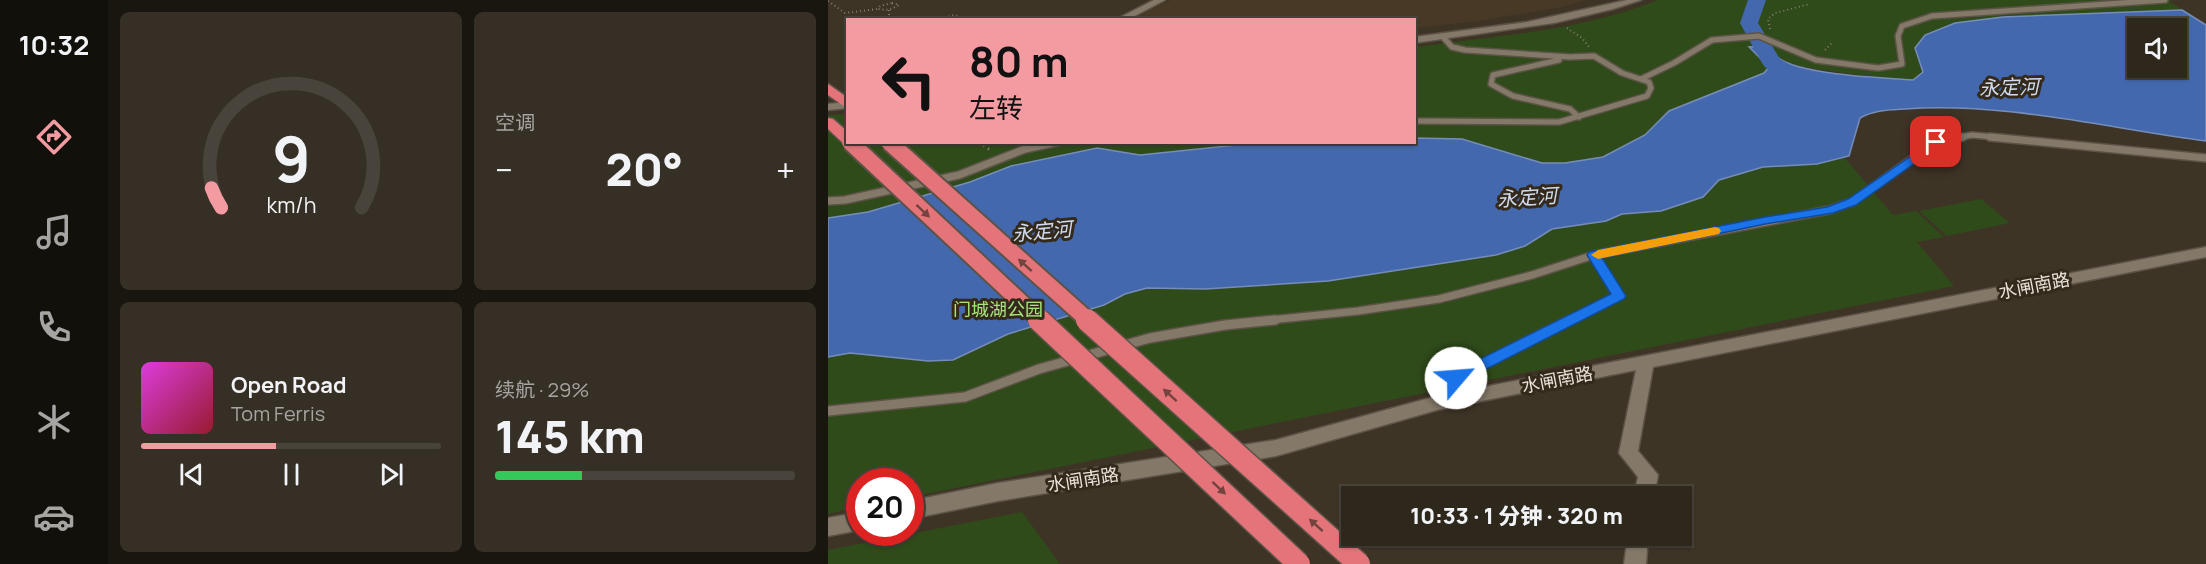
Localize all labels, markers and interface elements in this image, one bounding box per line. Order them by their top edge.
map controls [2127,18,2187,78]
button: sound [2127,18,2187,78]
text: 10:32 [19,26,89,63]
text: 80 m [969,32,1069,90]
icon: left [870,42,948,120]
water label: 永定河 [1979,72,2043,102]
text: 左转 [969,89,1023,126]
text: 空调 [495,109,535,136]
text: 9 [272,115,310,201]
icon: directions [33,116,75,158]
pin [1910,116,1961,167]
icon: arrive [1919,125,1952,158]
text: 20° [606,138,683,200]
text: − [495,147,513,192]
text: + [776,147,795,192]
water label: 永定河 [1496,181,1562,213]
text: km/h [266,190,316,219]
one-way arrow [916,204,931,218]
icon: music [33,211,75,253]
water label: 永定河 [1011,215,1077,247]
one-way arrow [1018,258,1032,272]
street label: 水闸南路 [1996,266,2072,304]
park label: 门城湖公园 [953,297,1043,321]
icon: phone [33,306,75,348]
position arrow [1424,346,1488,410]
street label: 水闸南路 [1519,360,1595,398]
text: Open Road [231,370,346,400]
text: 续航 · 29% [495,376,589,403]
one-way arrow [1163,388,1178,402]
text: Tom Ferris [231,400,325,427]
icon: climate [33,401,75,443]
text: 145 km [495,405,645,467]
icon: previous [175,458,208,491]
icon: pause [275,458,308,491]
icon: next [375,458,408,491]
street label: 水闸南路 [1046,462,1120,496]
speed limit sign: 20 [846,468,924,546]
one-way arrow [1211,481,1225,495]
icon: car [33,496,75,538]
text: 10:33 · 1 分钟 · 320 m [1410,501,1623,531]
one-way arrow [1308,518,1323,532]

